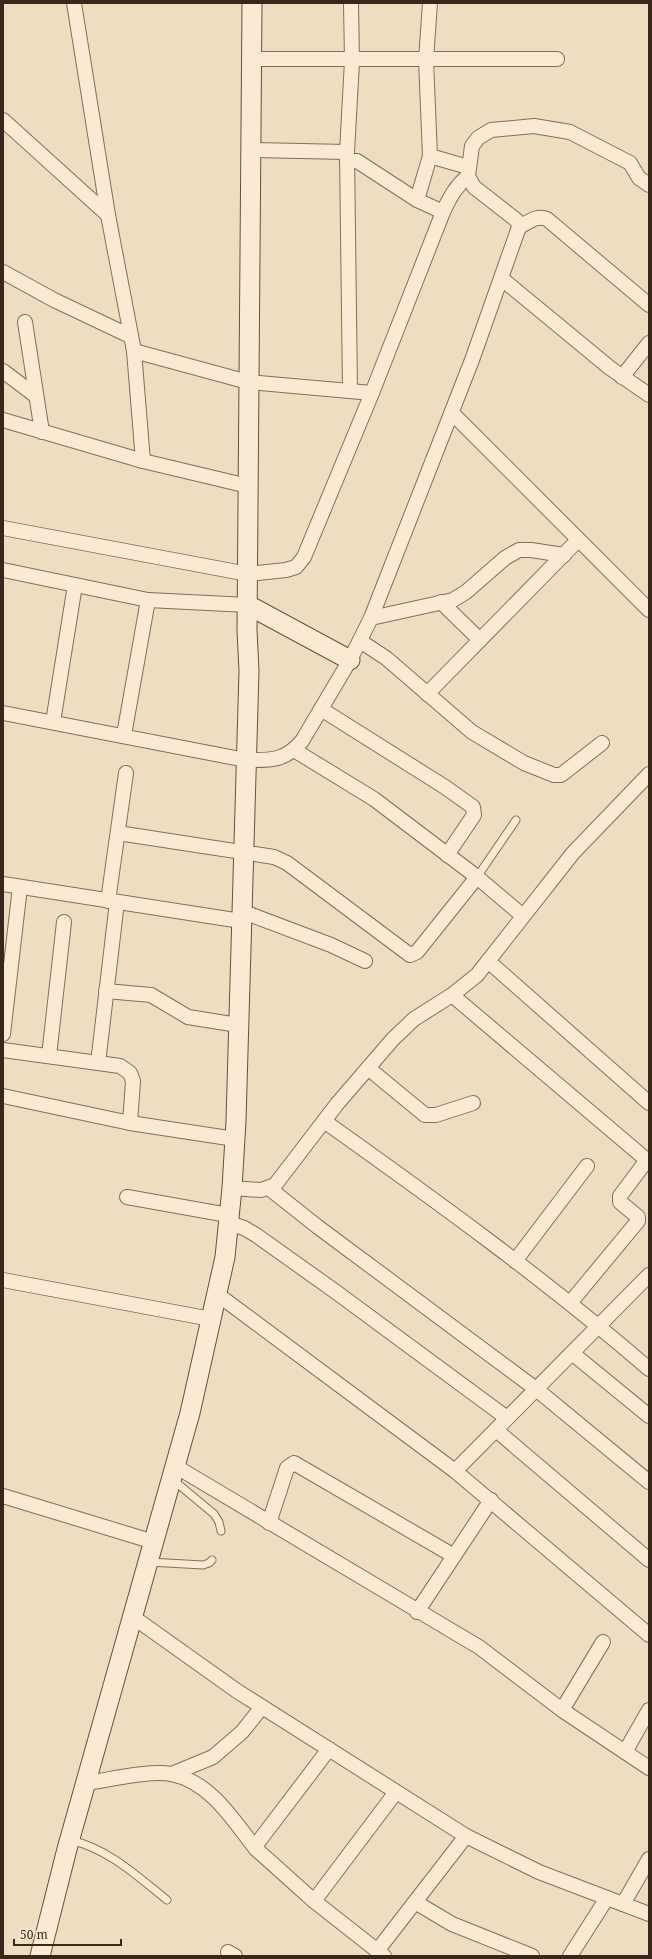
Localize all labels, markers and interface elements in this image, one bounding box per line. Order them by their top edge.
scale bar [14,1921,121,1947]
text: 50 m [20,1926,48,1943]

